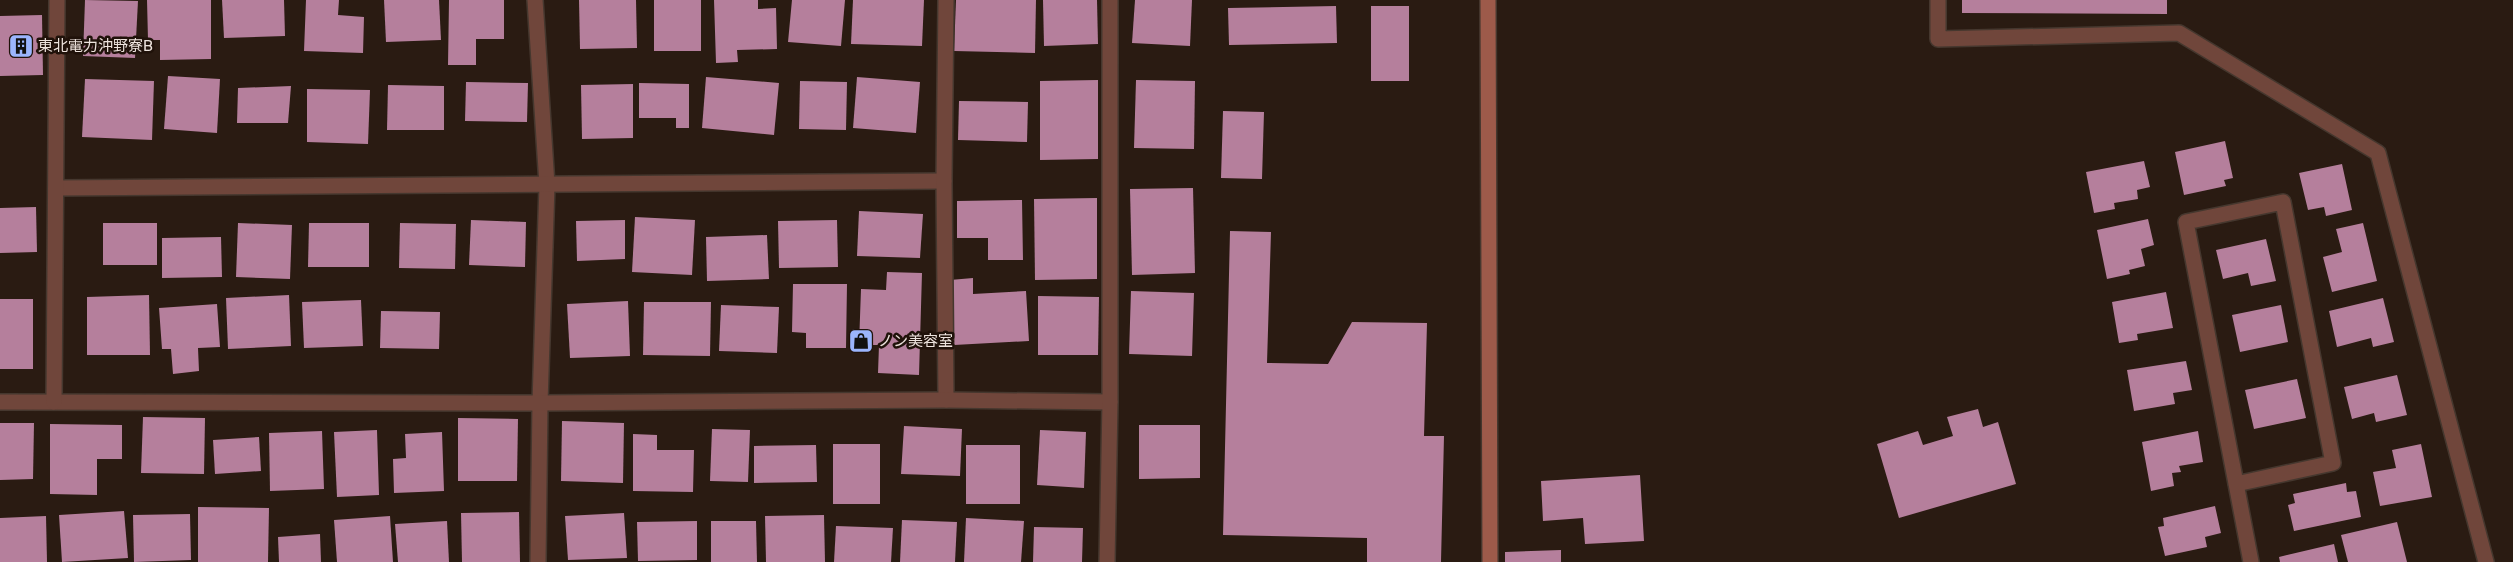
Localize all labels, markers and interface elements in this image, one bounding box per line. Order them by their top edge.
building icon: 東北電力沖野寮B [8,33,34,59]
place label: 東北電力沖野寮B [38,37,153,55]
shop icon: ノン美容室 [848,328,874,354]
place label: ノン美容室 [878,332,953,350]

